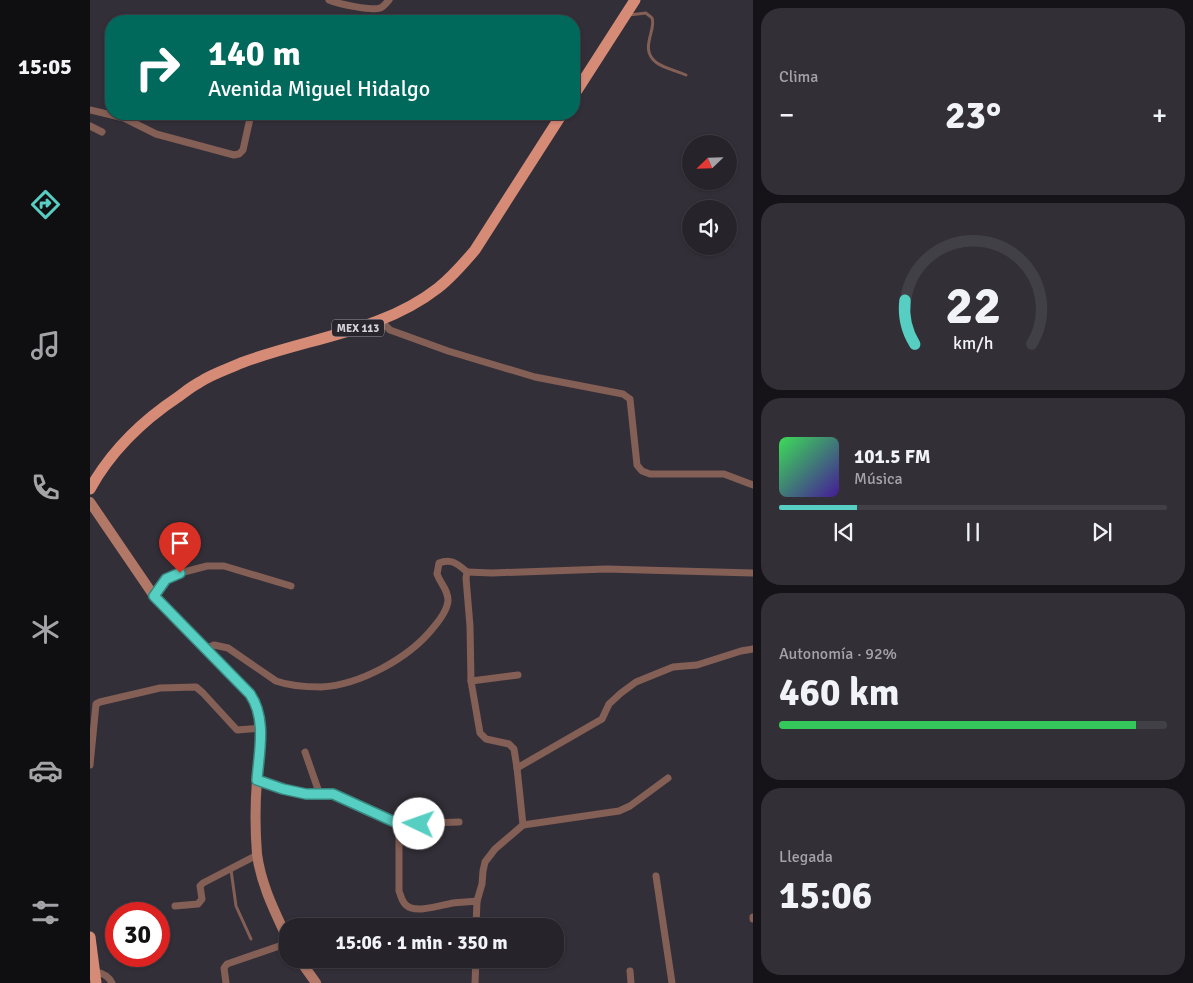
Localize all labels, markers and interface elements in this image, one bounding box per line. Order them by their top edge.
text: 140 m [208,32,301,75]
icon: right [125,35,190,100]
text: 15:05 [18,53,72,80]
text: Clima [779,67,818,87]
text: Avenida Miguel Hidalgo [208,75,430,102]
text: 23° [945,92,1001,139]
text: − [779,98,794,132]
text: + [1152,98,1167,132]
north arrow [682,135,738,190]
map controls [682,135,737,255]
icon: directions [28,187,63,222]
button: sound [682,200,737,255]
text: 22 [945,274,1001,338]
road number: MEX 113 [332,319,384,336]
icon: music [28,328,63,363]
text: km/h [953,332,993,354]
text: 101.5 FM [854,445,931,469]
text: Música [854,469,903,489]
icon: phone [28,470,63,505]
icon: previous [830,518,858,546]
icon: pause [959,518,987,546]
icon: next [1088,518,1116,546]
pin [159,522,201,573]
icon: arrive [166,529,194,557]
icon: climate [28,612,63,647]
text: Autonomía · 92% [779,644,897,664]
text: 460 km [779,669,900,716]
icon: car [28,753,63,788]
position arrow [392,797,444,849]
text: Llegada [779,847,833,867]
text: 15:06 [779,872,872,919]
icon: filters [28,895,63,930]
speed limit sign: 30 [105,902,170,967]
text: 15:06 · 1 min · 350 m [335,931,508,955]

